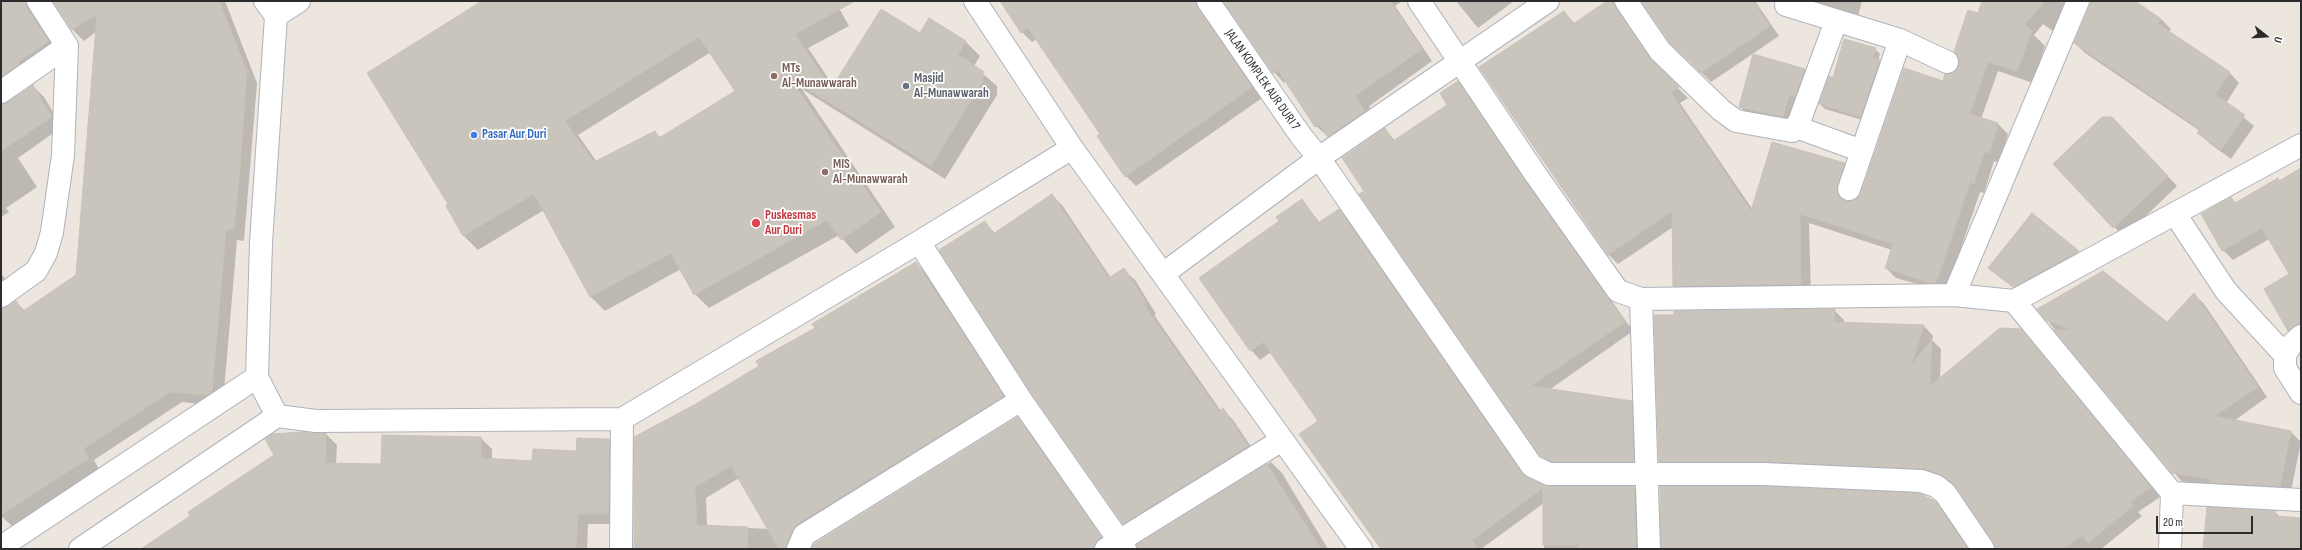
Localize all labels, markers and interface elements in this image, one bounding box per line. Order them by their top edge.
north arrow [2246,16,2286,56]
street label: JALAN KOMPLEK AUR DURI 7 [1221,27,1303,133]
text: U [2271,35,2285,44]
place label: MTs Al-Munawwarah [782,61,857,92]
marker: MTs Al-Munawwarah [769,71,779,81]
place label: Masjid Al-Munawwarah [914,71,989,102]
marker: Masjid Al-Munawwarah [901,81,911,91]
place label: Pasar Aur Duri [482,127,546,143]
marker: Pasar Aur Duri [469,130,479,140]
place label: MIS Al-Munawwarah [833,157,908,188]
marker: MIS Al-Munawwarah [820,167,830,177]
place label: Puskesmas Aur Duri [765,208,816,239]
marker: Puskesmas Aur Duri [750,217,762,229]
scale bar [2158,508,2255,534]
text: 20 m [2163,515,2183,530]

